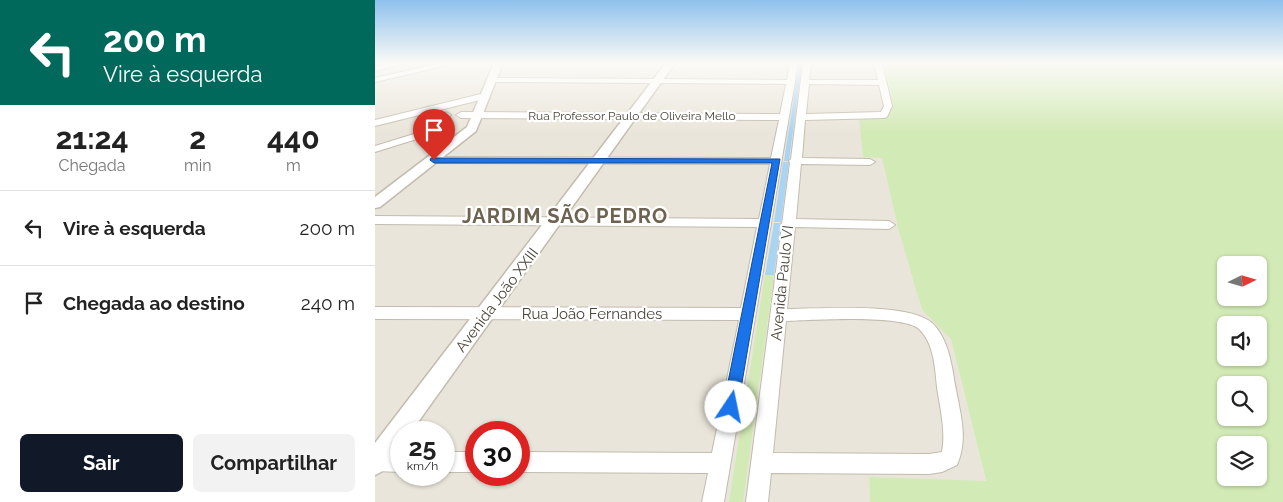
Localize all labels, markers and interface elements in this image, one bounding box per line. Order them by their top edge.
text: 200 m [103,19,207,60]
icon: left [20,20,85,85]
text: Vire à esquerda [103,61,262,87]
pin [413,109,455,160]
street label: Rua Professor Paulo de Oliveira Mello [528,109,736,123]
icon: arrive [420,116,448,144]
text: 21:24 [55,121,129,156]
text: 2 [189,121,206,156]
text: 440 [267,121,320,156]
text: Chegada [59,156,125,175]
text: min [184,156,212,175]
text: m [286,156,301,175]
district label: JARDIM SÃO PEDRO [462,204,668,228]
icon: left [20,214,48,242]
text: Vire à esquerda [63,217,206,239]
text: 200 m [300,217,355,239]
street label: Avenida Paulo VI [767,224,797,342]
street label: Avenida João XXIII [452,244,542,356]
north arrow [1217,256,1267,306]
map controls [1217,256,1267,486]
icon: arrive [20,289,48,317]
text: Chegada ao destino [63,292,245,314]
text: 240 m [301,292,355,314]
street label: Rua João Fernandes [522,305,662,323]
button: sound [1217,316,1267,366]
button: search [1217,376,1267,426]
position arrow [704,380,756,432]
speed limit sign: 30 [465,421,530,486]
text: 25 [409,432,436,462]
button: Sair [20,434,183,492]
button: Compartilhar [193,434,355,492]
button: layers [1217,436,1267,486]
text: km/h [407,459,438,473]

